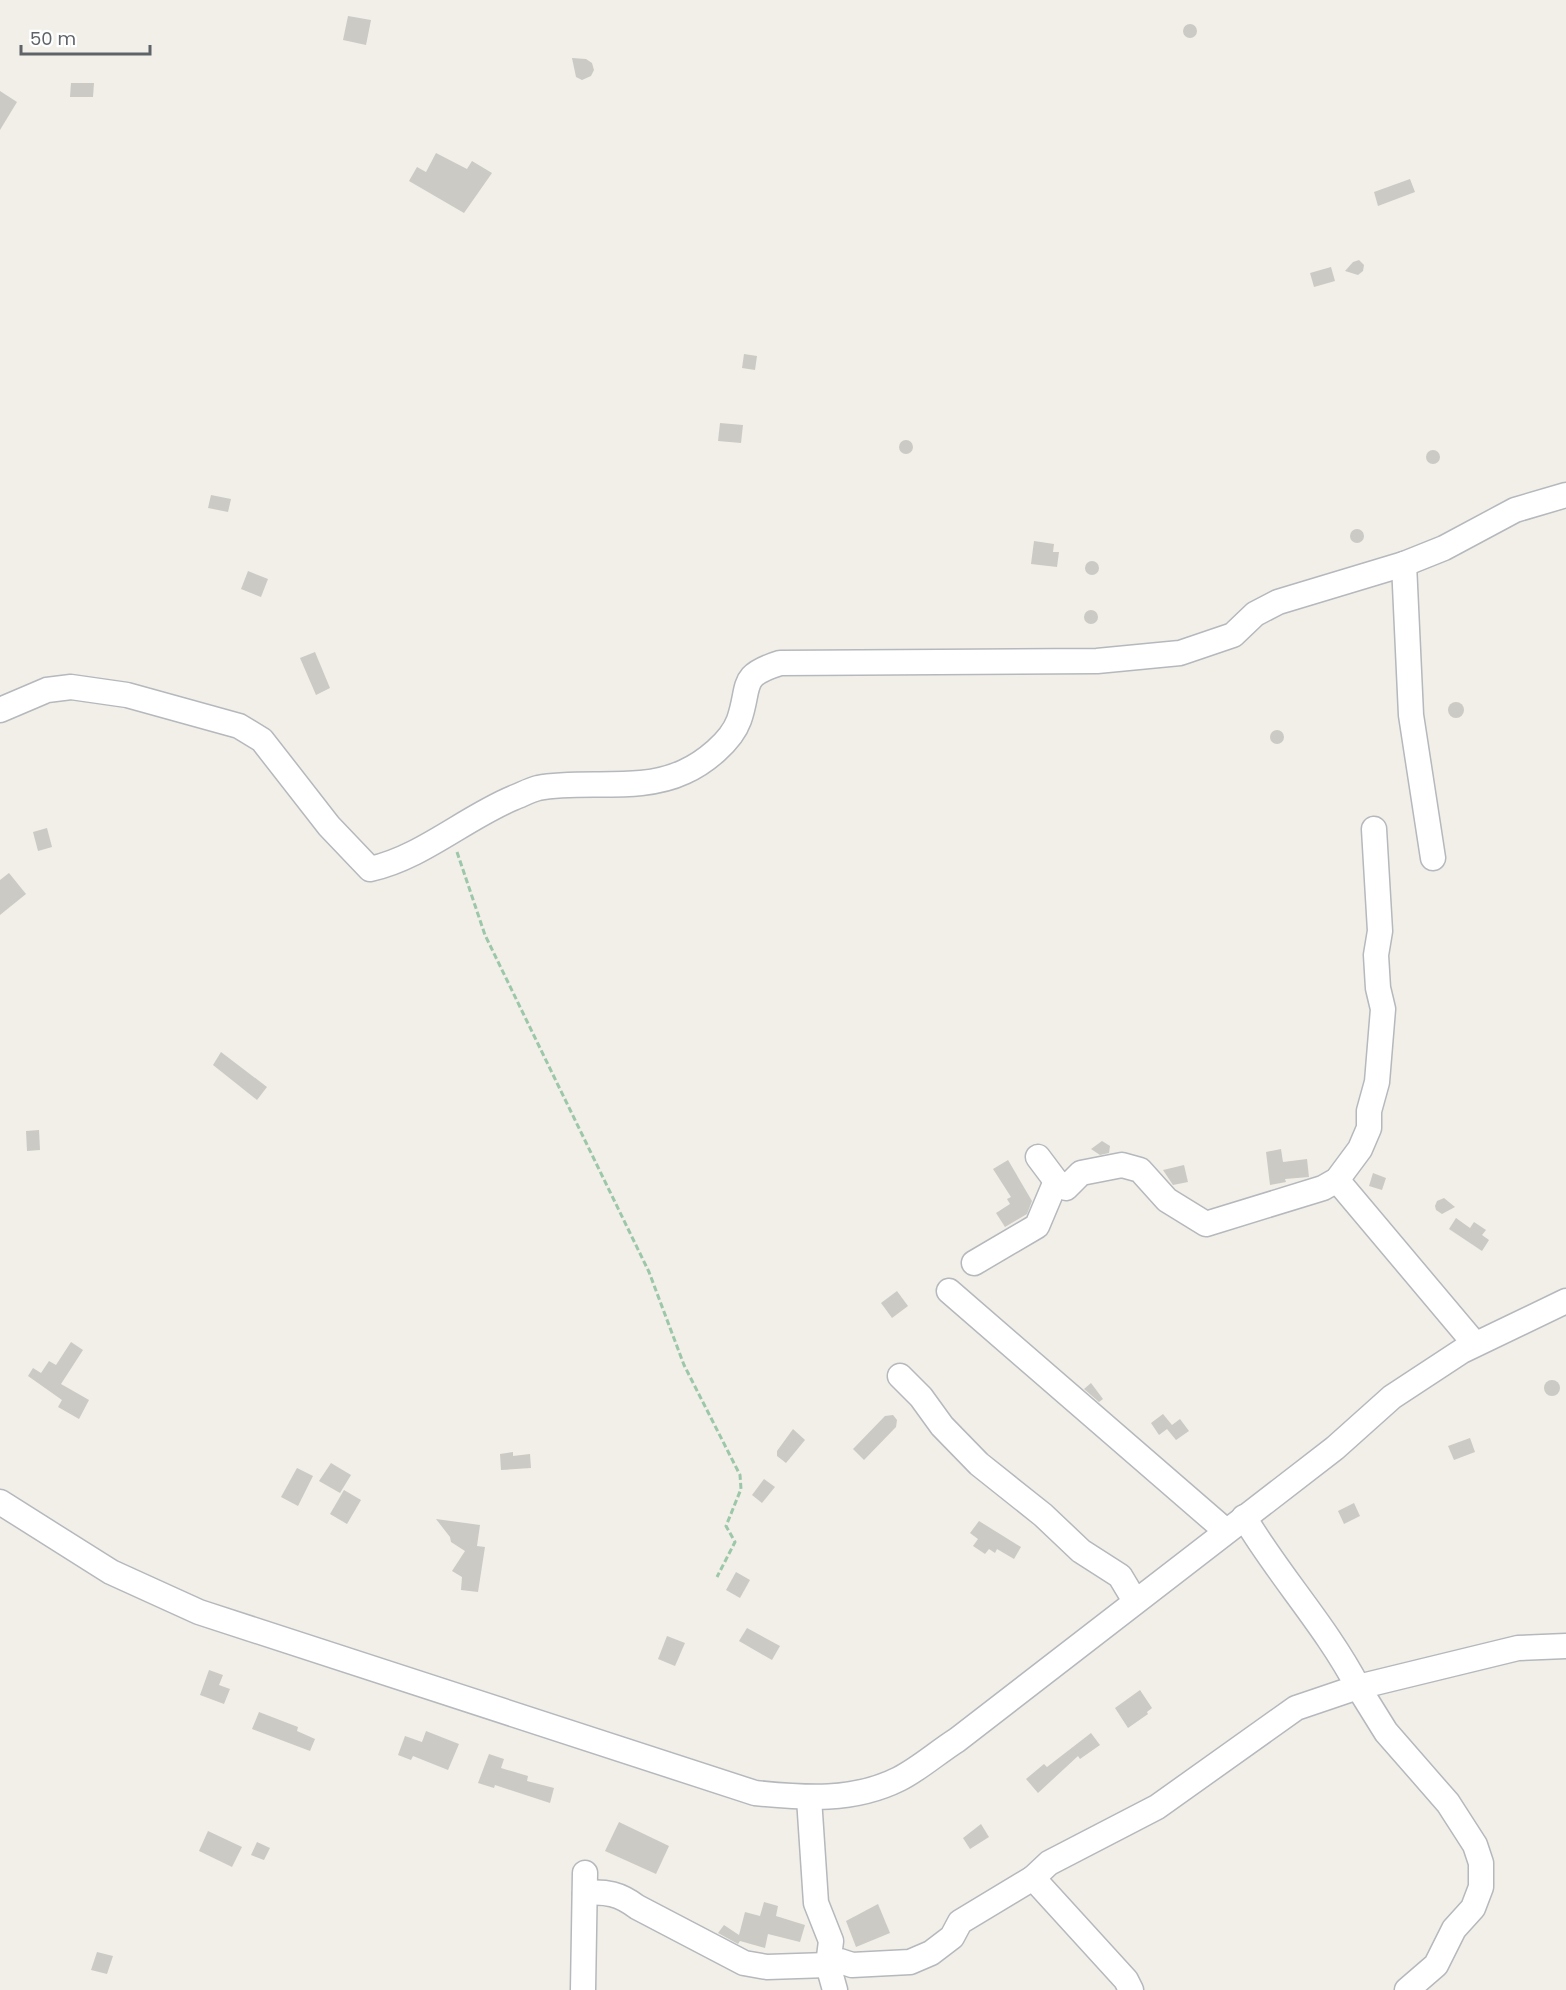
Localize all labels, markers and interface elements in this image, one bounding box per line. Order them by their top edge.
scale bar [21,18,150,56]
text: 50 m [30,26,76,51]

